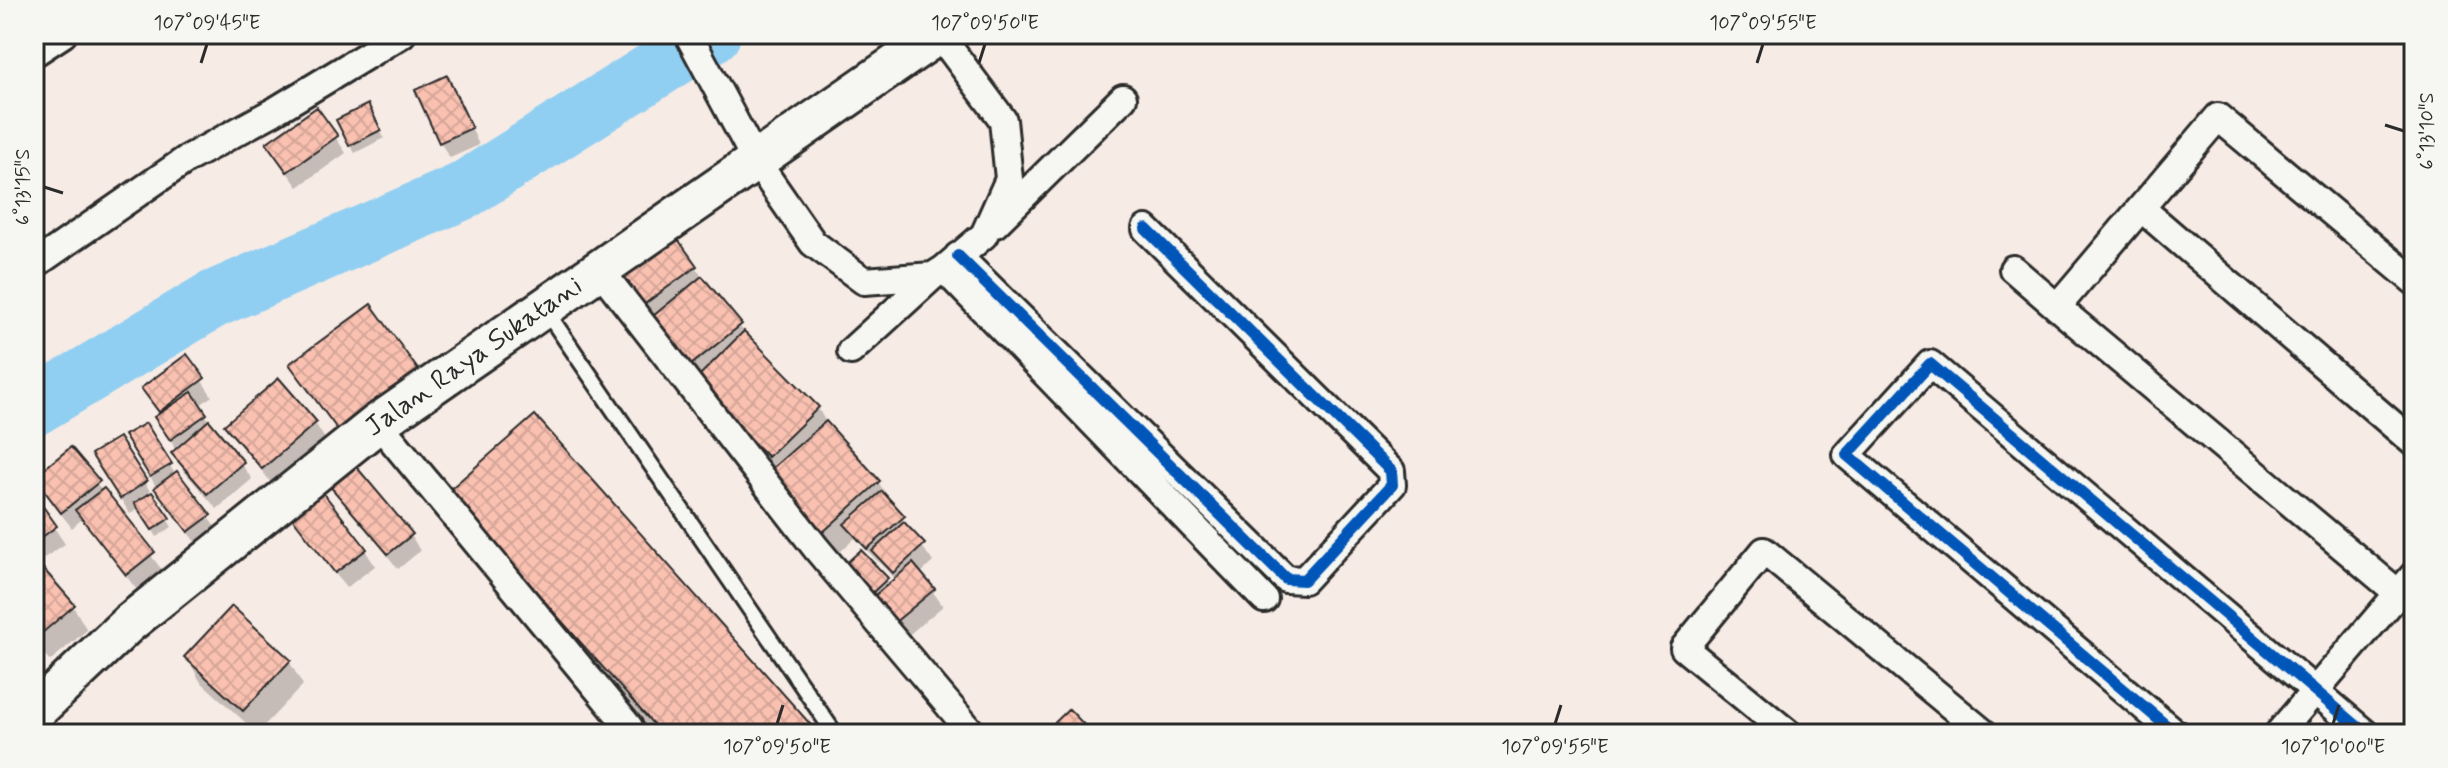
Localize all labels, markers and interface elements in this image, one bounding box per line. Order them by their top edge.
text: 107°09'45"E [154,10,260,37]
text: 107°09'50"E [931,10,1039,37]
text: 107°09'55"E [1709,10,1817,37]
text: 6°13'10"S [2414,92,2441,170]
text: 6°13'15"S [10,149,37,225]
street label: Jalan Raya Sukatani [358,268,590,446]
text: 107°09'50"E [723,734,831,761]
text: 107°09'55"E [1501,734,1609,761]
text: 107°10'00"E [2281,734,2385,761]

